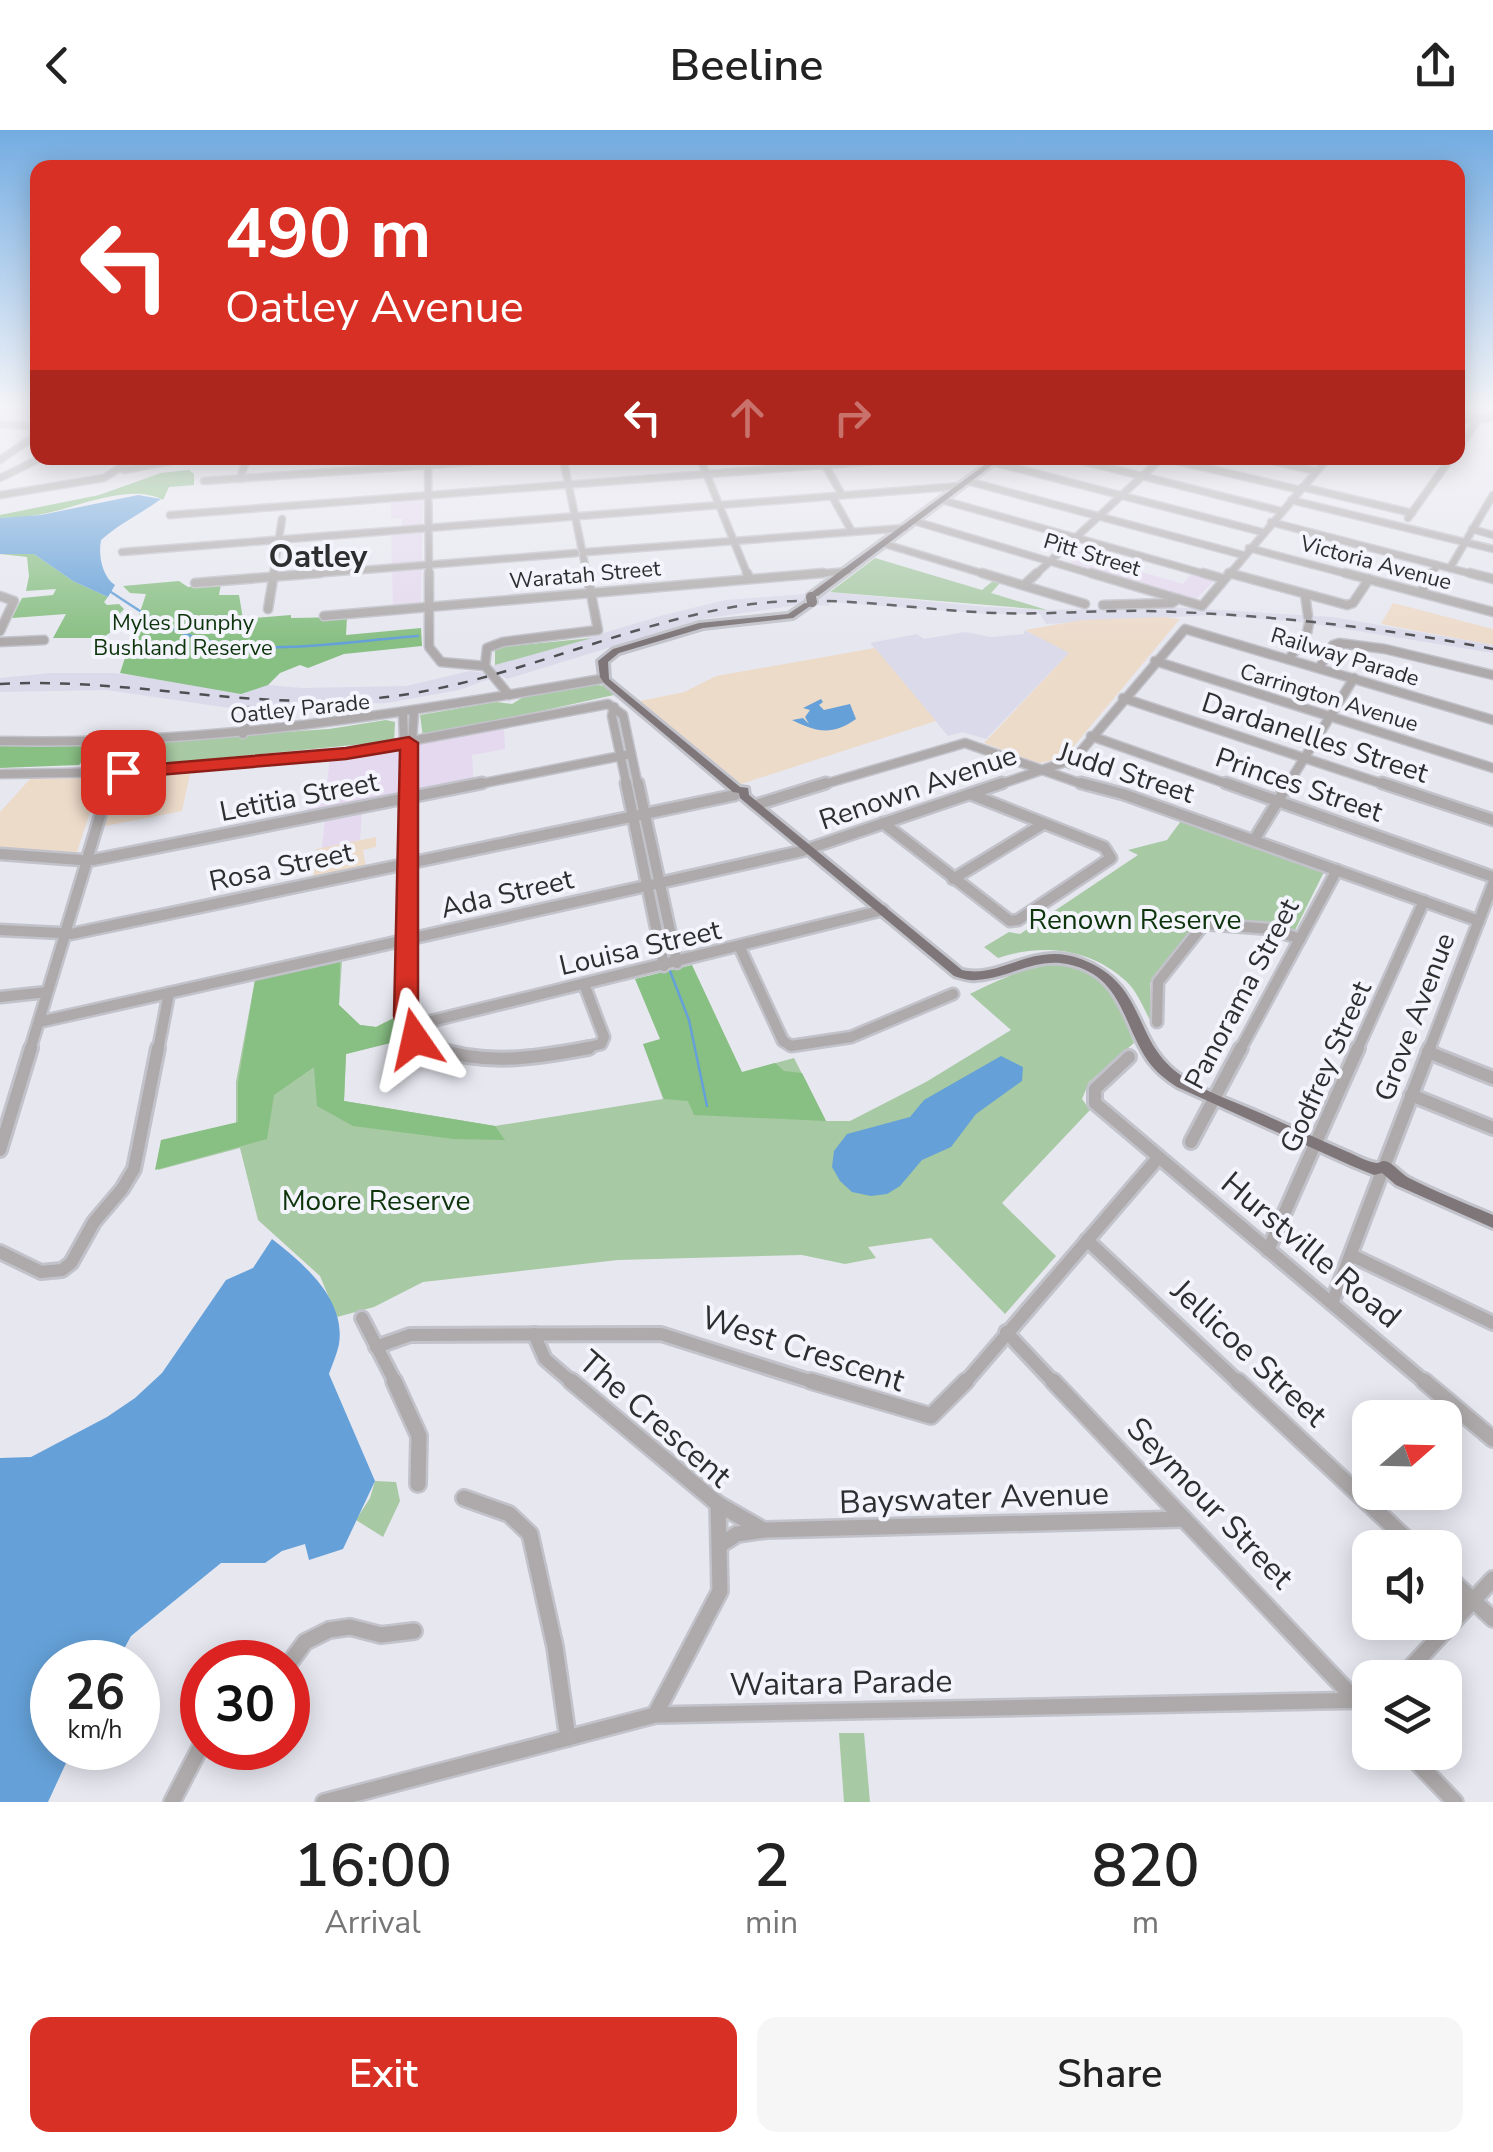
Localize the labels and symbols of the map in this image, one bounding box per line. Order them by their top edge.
street label: Pitt Street [1040,526,1144,584]
street label: Victoria Avenue [1296,528,1455,598]
district label: Oatley [269,535,369,578]
street label: Waratah Street [508,553,662,597]
park label: Myles Dunphy Bushland Reserve [93,608,273,663]
street label: Railway Parade [1267,620,1423,694]
street label: Carrington Avenue [1236,657,1422,739]
street label: Dardanelles Street [1197,683,1433,793]
street label: Oatley Parade [229,687,371,731]
pin [81,730,166,815]
street label: Judd Street [1052,733,1199,813]
street label: Renown Avenue [814,736,1022,840]
street label: Princes Street [1210,739,1388,831]
street label: Letitia Street [216,763,382,831]
street label: Rosa Street [206,833,356,901]
street label: Ada Street [437,860,577,928]
street label: Panorama Street [1176,892,1308,1096]
park label: Renown Reserve [1029,901,1241,939]
street label: Louisa Street [555,911,725,985]
street label: Grove Avenue [1366,928,1464,1106]
street label: Godfrey Street [1271,975,1381,1159]
position arrow [363,987,467,1091]
street label: Hurstville Road [1212,1162,1410,1338]
park label: Moore Reserve [282,1182,470,1220]
street label: Jellicoe Street [1161,1269,1337,1437]
street label: West Crescent [696,1296,911,1402]
street label: The Crescent [570,1341,741,1498]
north arrow [1352,1400,1462,1510]
street label: Seymour Street [1117,1408,1303,1599]
street label: Bayswater Avenue [838,1472,1110,1524]
speed limit sign: 30 [180,1640,310,1770]
street label: Waitara Parade [729,1660,953,1706]

